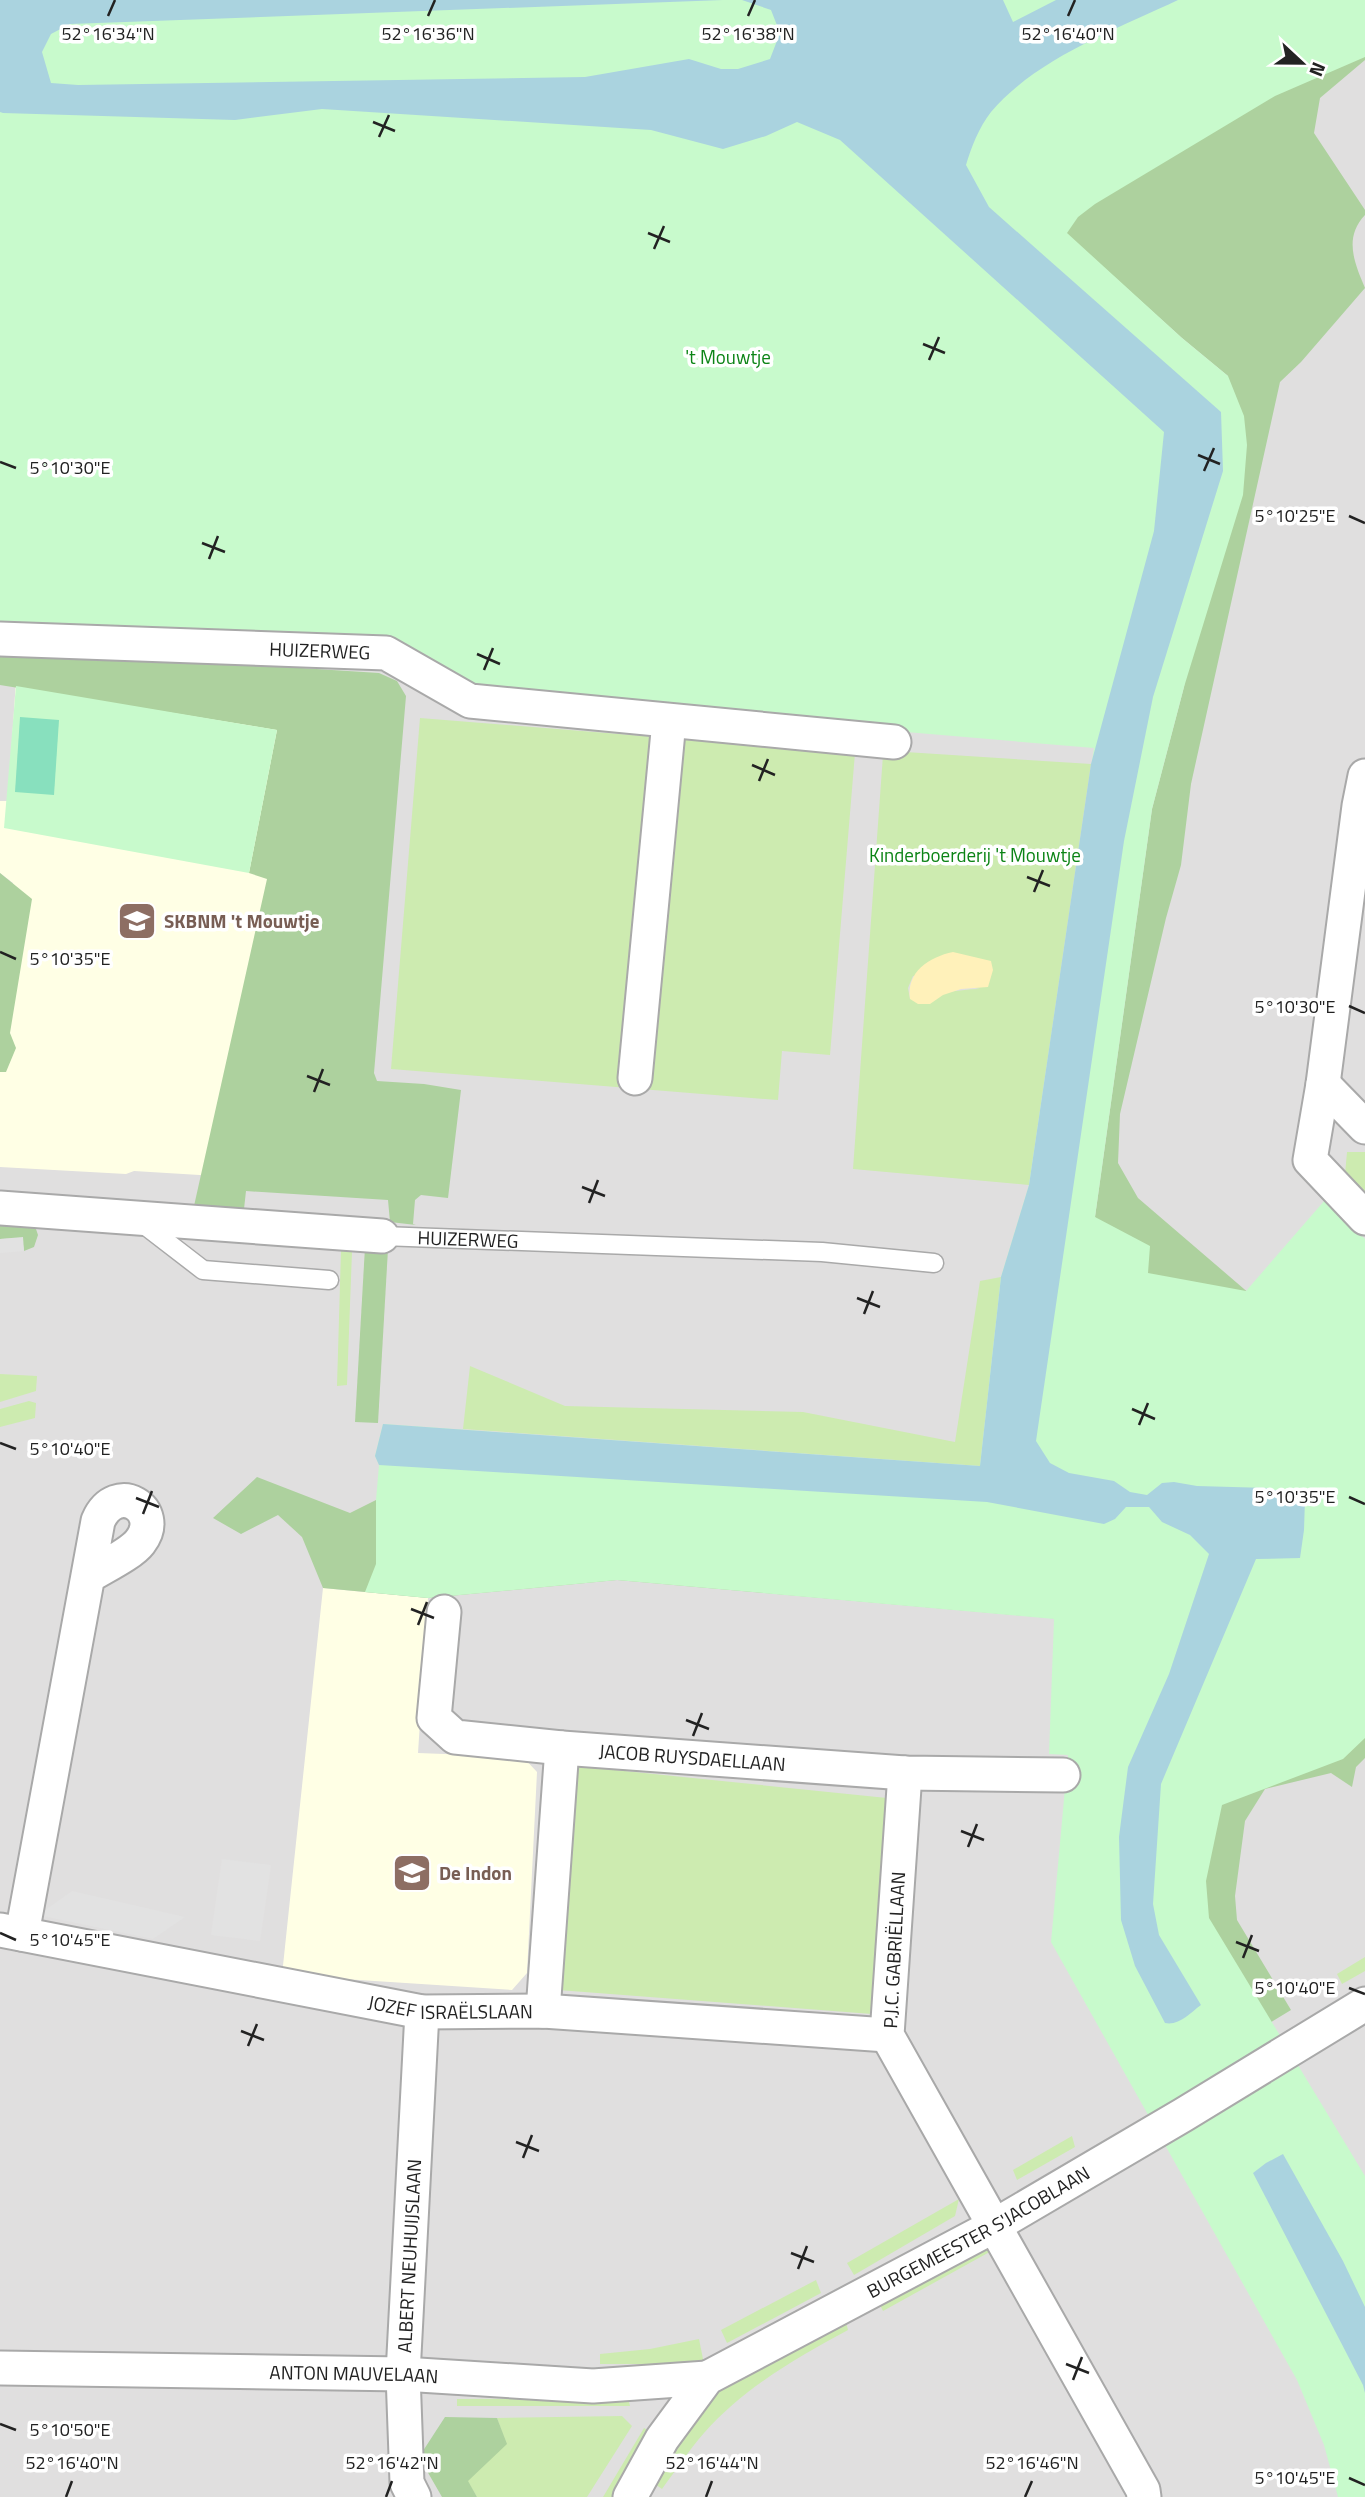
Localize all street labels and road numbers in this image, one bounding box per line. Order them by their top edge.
street label: HUIZERWEG [269,634,371,666]
street label: HUIZERWEG [417,1222,519,1255]
street label: JACOB RUYSDAELLAAN [598,1736,787,1778]
street label: P.J.C. GABRIËLLAAN [875,1871,912,2029]
street label: JOZEF ISRAËLSLAAN [366,1987,533,2026]
street label: ALBERT NEUHUIJSLAAN [389,2158,428,2354]
street label: BURGEMEESTER S'JACOBLAAN [861,2158,1095,2305]
street label: ANTON MAUVELAAN [269,2357,439,2390]

